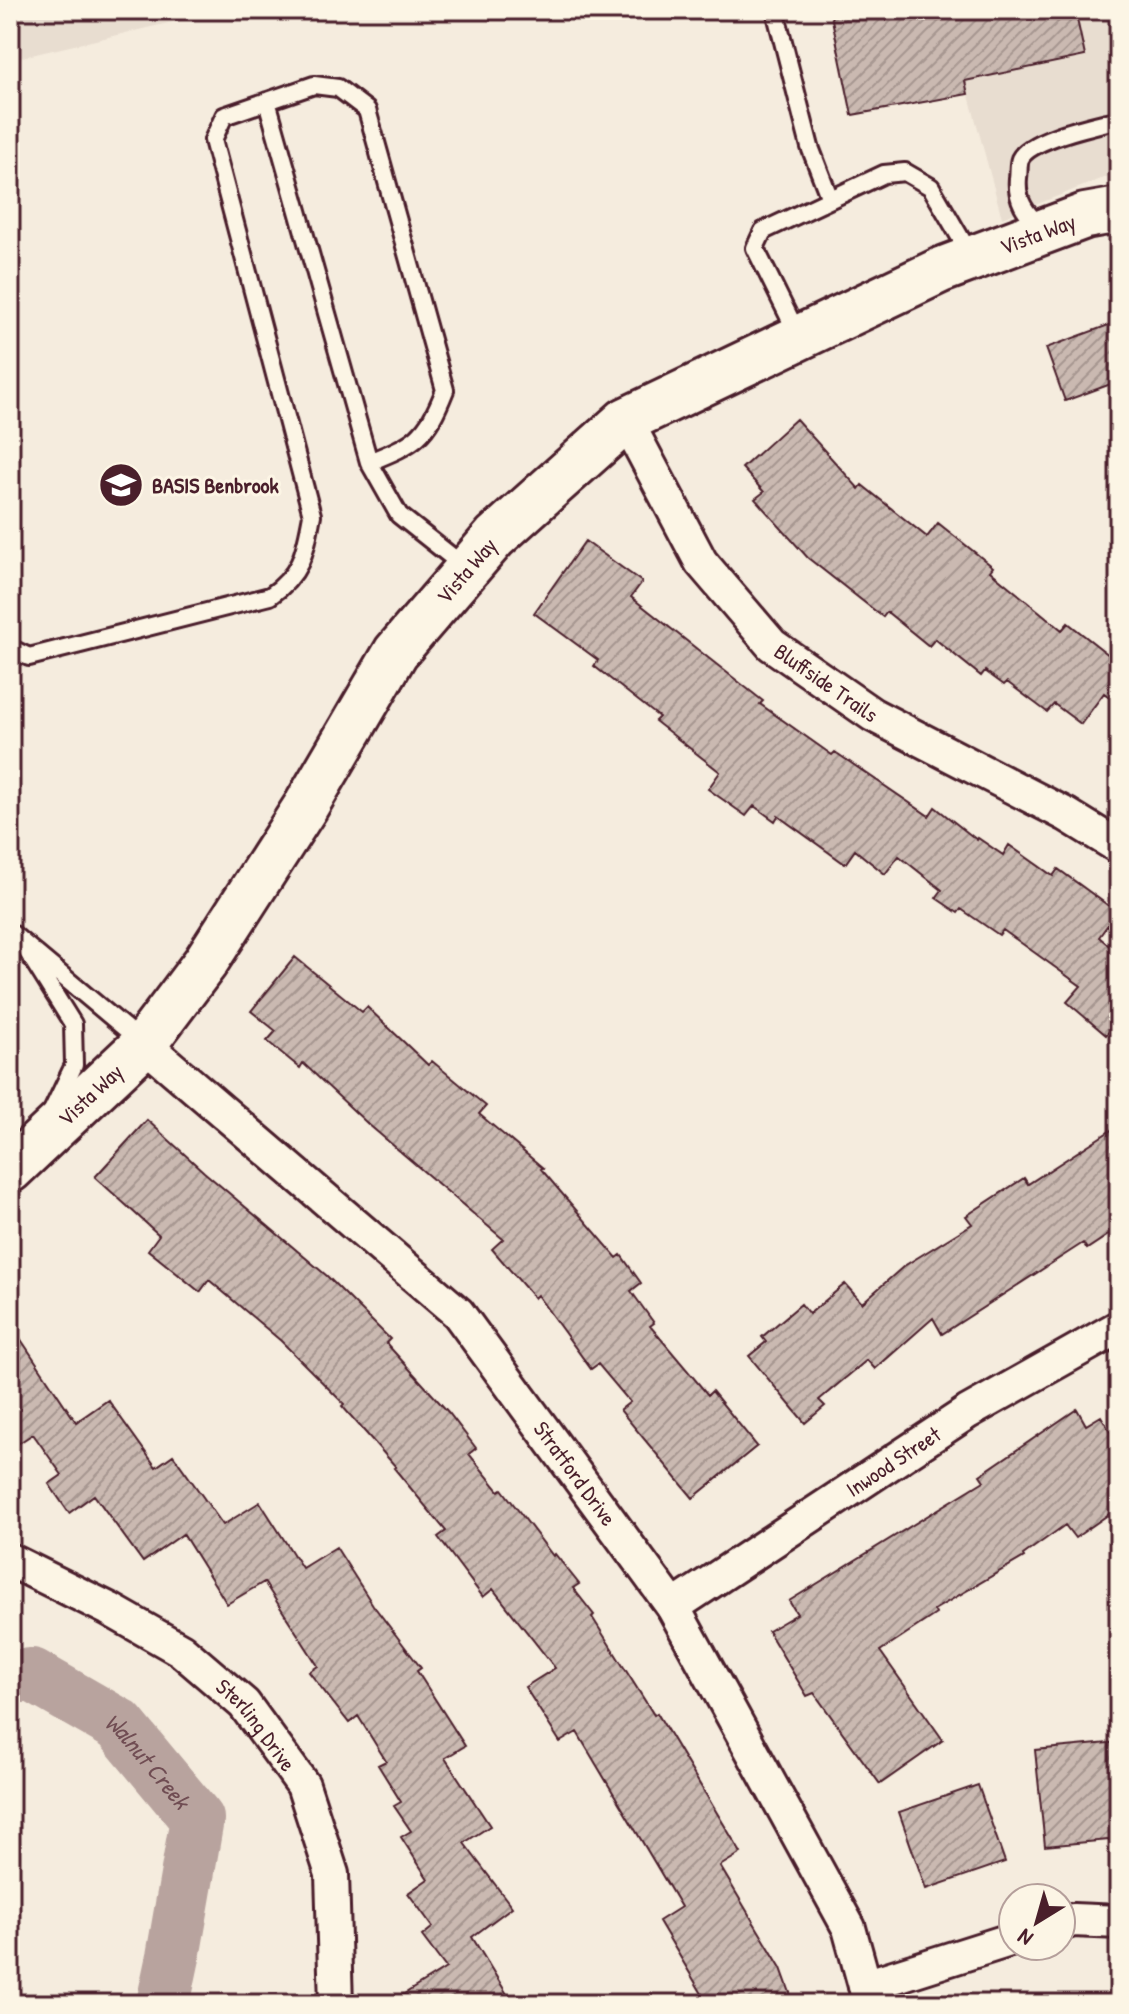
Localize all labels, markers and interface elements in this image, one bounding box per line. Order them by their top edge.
street label: Vista Way [996,206,1080,262]
school or university icon: BASIS Benbrook [97,461,145,509]
place label: BASIS Benbrook [152,470,279,500]
street label: Vista Way [429,531,503,610]
street label: Bluffside Trails [769,636,884,729]
street label: Vista Way [51,1057,129,1132]
street label: Stratford Drive [527,1415,624,1532]
street label: Inwood Street [840,1419,947,1504]
street label: Sterling Drive [210,1672,303,1777]
water label: Walnut Creek [100,1705,199,1817]
north arrow [997,1882,1077,1962]
text: N [1011,1922,1039,1953]

